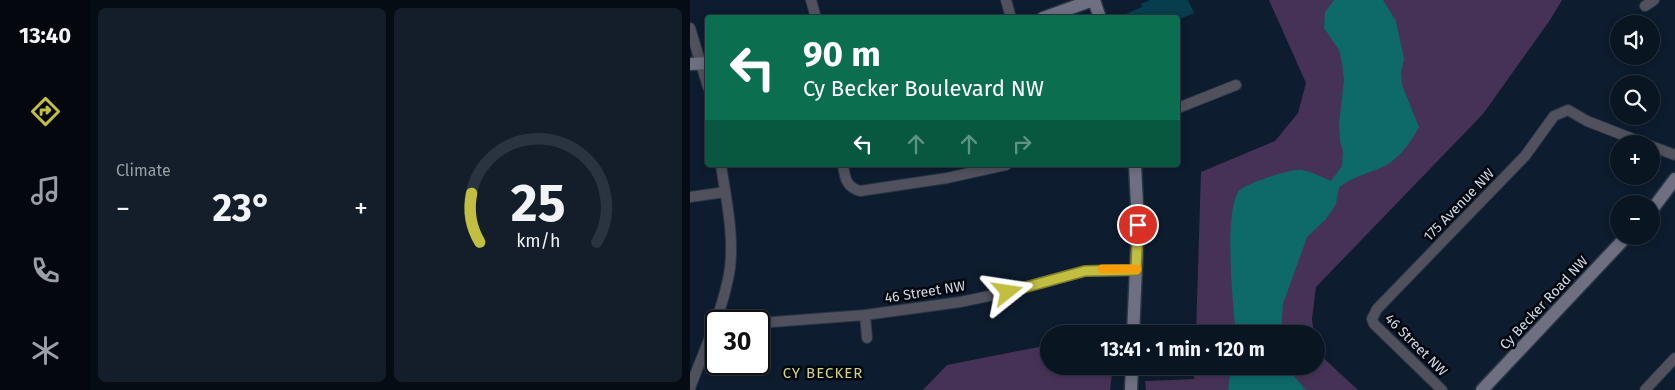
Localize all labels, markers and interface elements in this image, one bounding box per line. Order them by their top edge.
map controls [1610,15,1660,245]
button: sound [1610,15,1660,65]
text: 13:40 [19,22,71,49]
text: 90 m [803,33,881,75]
icon: left [720,35,785,100]
text: Cy Becker Boulevard NW [803,75,1044,102]
button: search [1610,75,1660,125]
icon: directions [28,94,63,129]
icon: left [849,130,877,158]
icon: ahead [902,130,930,158]
icon: ahead [955,130,983,158]
icon: right [1008,130,1036,158]
button: + [1610,135,1660,185]
text: Climate [116,161,171,180]
street label: 175 Avenue NW [1420,165,1498,245]
text: 25 [511,172,565,235]
icon: music [28,173,63,208]
text: 23° [213,185,272,231]
text: − [116,192,130,225]
text: + [354,192,368,225]
button: − [1610,195,1660,245]
pin [1117,204,1159,246]
icon: arrive [1124,211,1152,239]
text: km/h [516,230,560,252]
street label: Cy Becker Road NW [1496,252,1592,353]
icon: phone [28,253,63,288]
position arrow [981,265,1033,317]
street label: 46 Street NW [883,277,967,307]
speed limit sign: 30 [705,310,770,375]
street label: 46 Street NW [1381,310,1451,380]
icon: climate [28,333,63,368]
text: 13:41 · 1 min · 120 m [1100,338,1265,361]
district label: CY BECKER [783,364,863,382]

